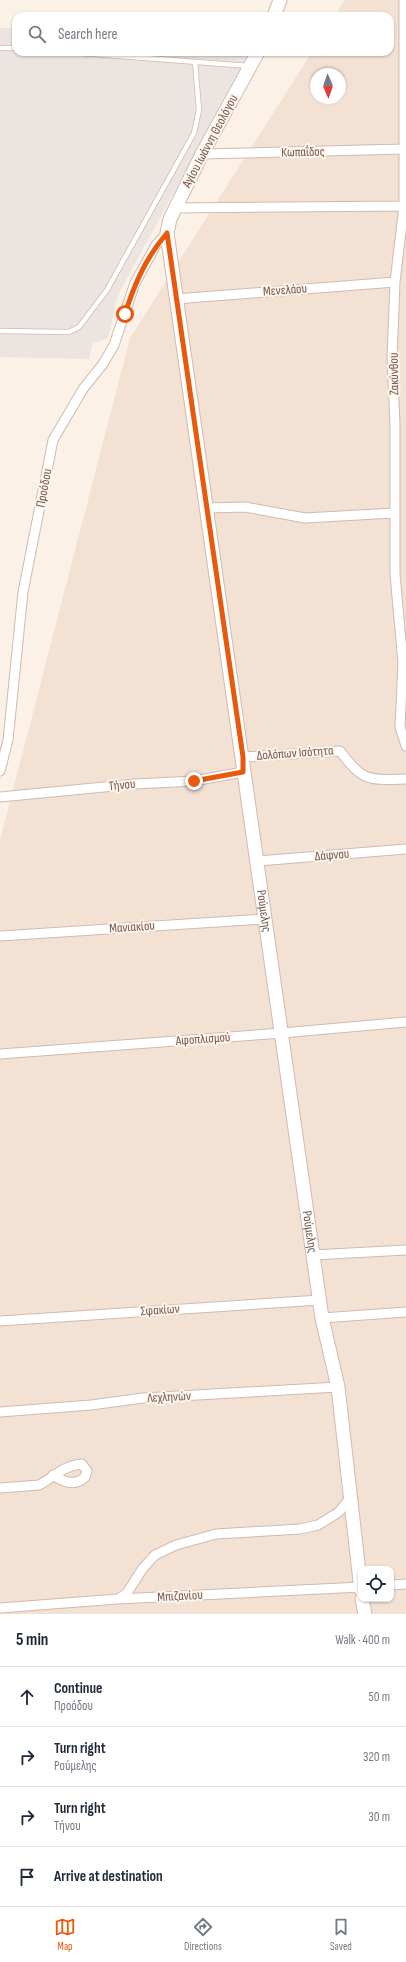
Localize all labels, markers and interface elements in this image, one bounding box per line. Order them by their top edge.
search box [12,12,394,56]
icon: search [26,23,48,45]
text: Search here [58,25,118,44]
north arrow [310,68,346,104]
street label: Αγίου Ιωάννη Θεολόγου [178,92,241,191]
street label: Κωπαΐδος [281,144,325,160]
street label: Μενελάου [262,280,308,300]
route start [116,305,134,323]
street label: Ζακύνθου [386,353,402,395]
street label: Προόδου [32,467,56,509]
street label: Δολόπων Ισότητα [256,742,334,764]
route end [185,772,203,790]
street label: Τήνου [108,776,136,794]
street label: Δάφνου [314,846,350,864]
street label: Ρούμελης [253,889,275,933]
street label: Μανιακίου [109,917,155,937]
street label: Αφοπλισμού [174,1029,231,1049]
street label: Ρούμελης [299,1209,321,1254]
street label: Σφακίων [140,1301,180,1319]
street label: Λεχληνών [146,1388,191,1406]
map controls [358,1566,394,1602]
button: locate [358,1566,394,1602]
street label: Μπιζανίου [157,1587,203,1605]
text: 5 min [16,1630,48,1650]
text: Walk · 400 m [335,1632,390,1648]
text: Continue [54,1679,103,1698]
icon: ahead [16,1686,38,1708]
text: 50 m [369,1689,390,1705]
text: Προόδου [54,1698,93,1714]
text: Turn right [54,1739,106,1758]
icon: right [16,1746,38,1768]
text: 320 m [363,1749,390,1765]
text: Ρούμελης [54,1758,97,1774]
text: Turn right [54,1799,106,1818]
icon: right [16,1806,38,1828]
text: 30 m [368,1809,390,1825]
text: Τήνου [54,1818,81,1834]
icon: arrive [16,1866,38,1888]
text: Arrive at destination [54,1867,163,1886]
tab: Map [54,1916,76,1953]
tab: Directions [184,1916,222,1953]
tab: Saved [330,1916,352,1953]

